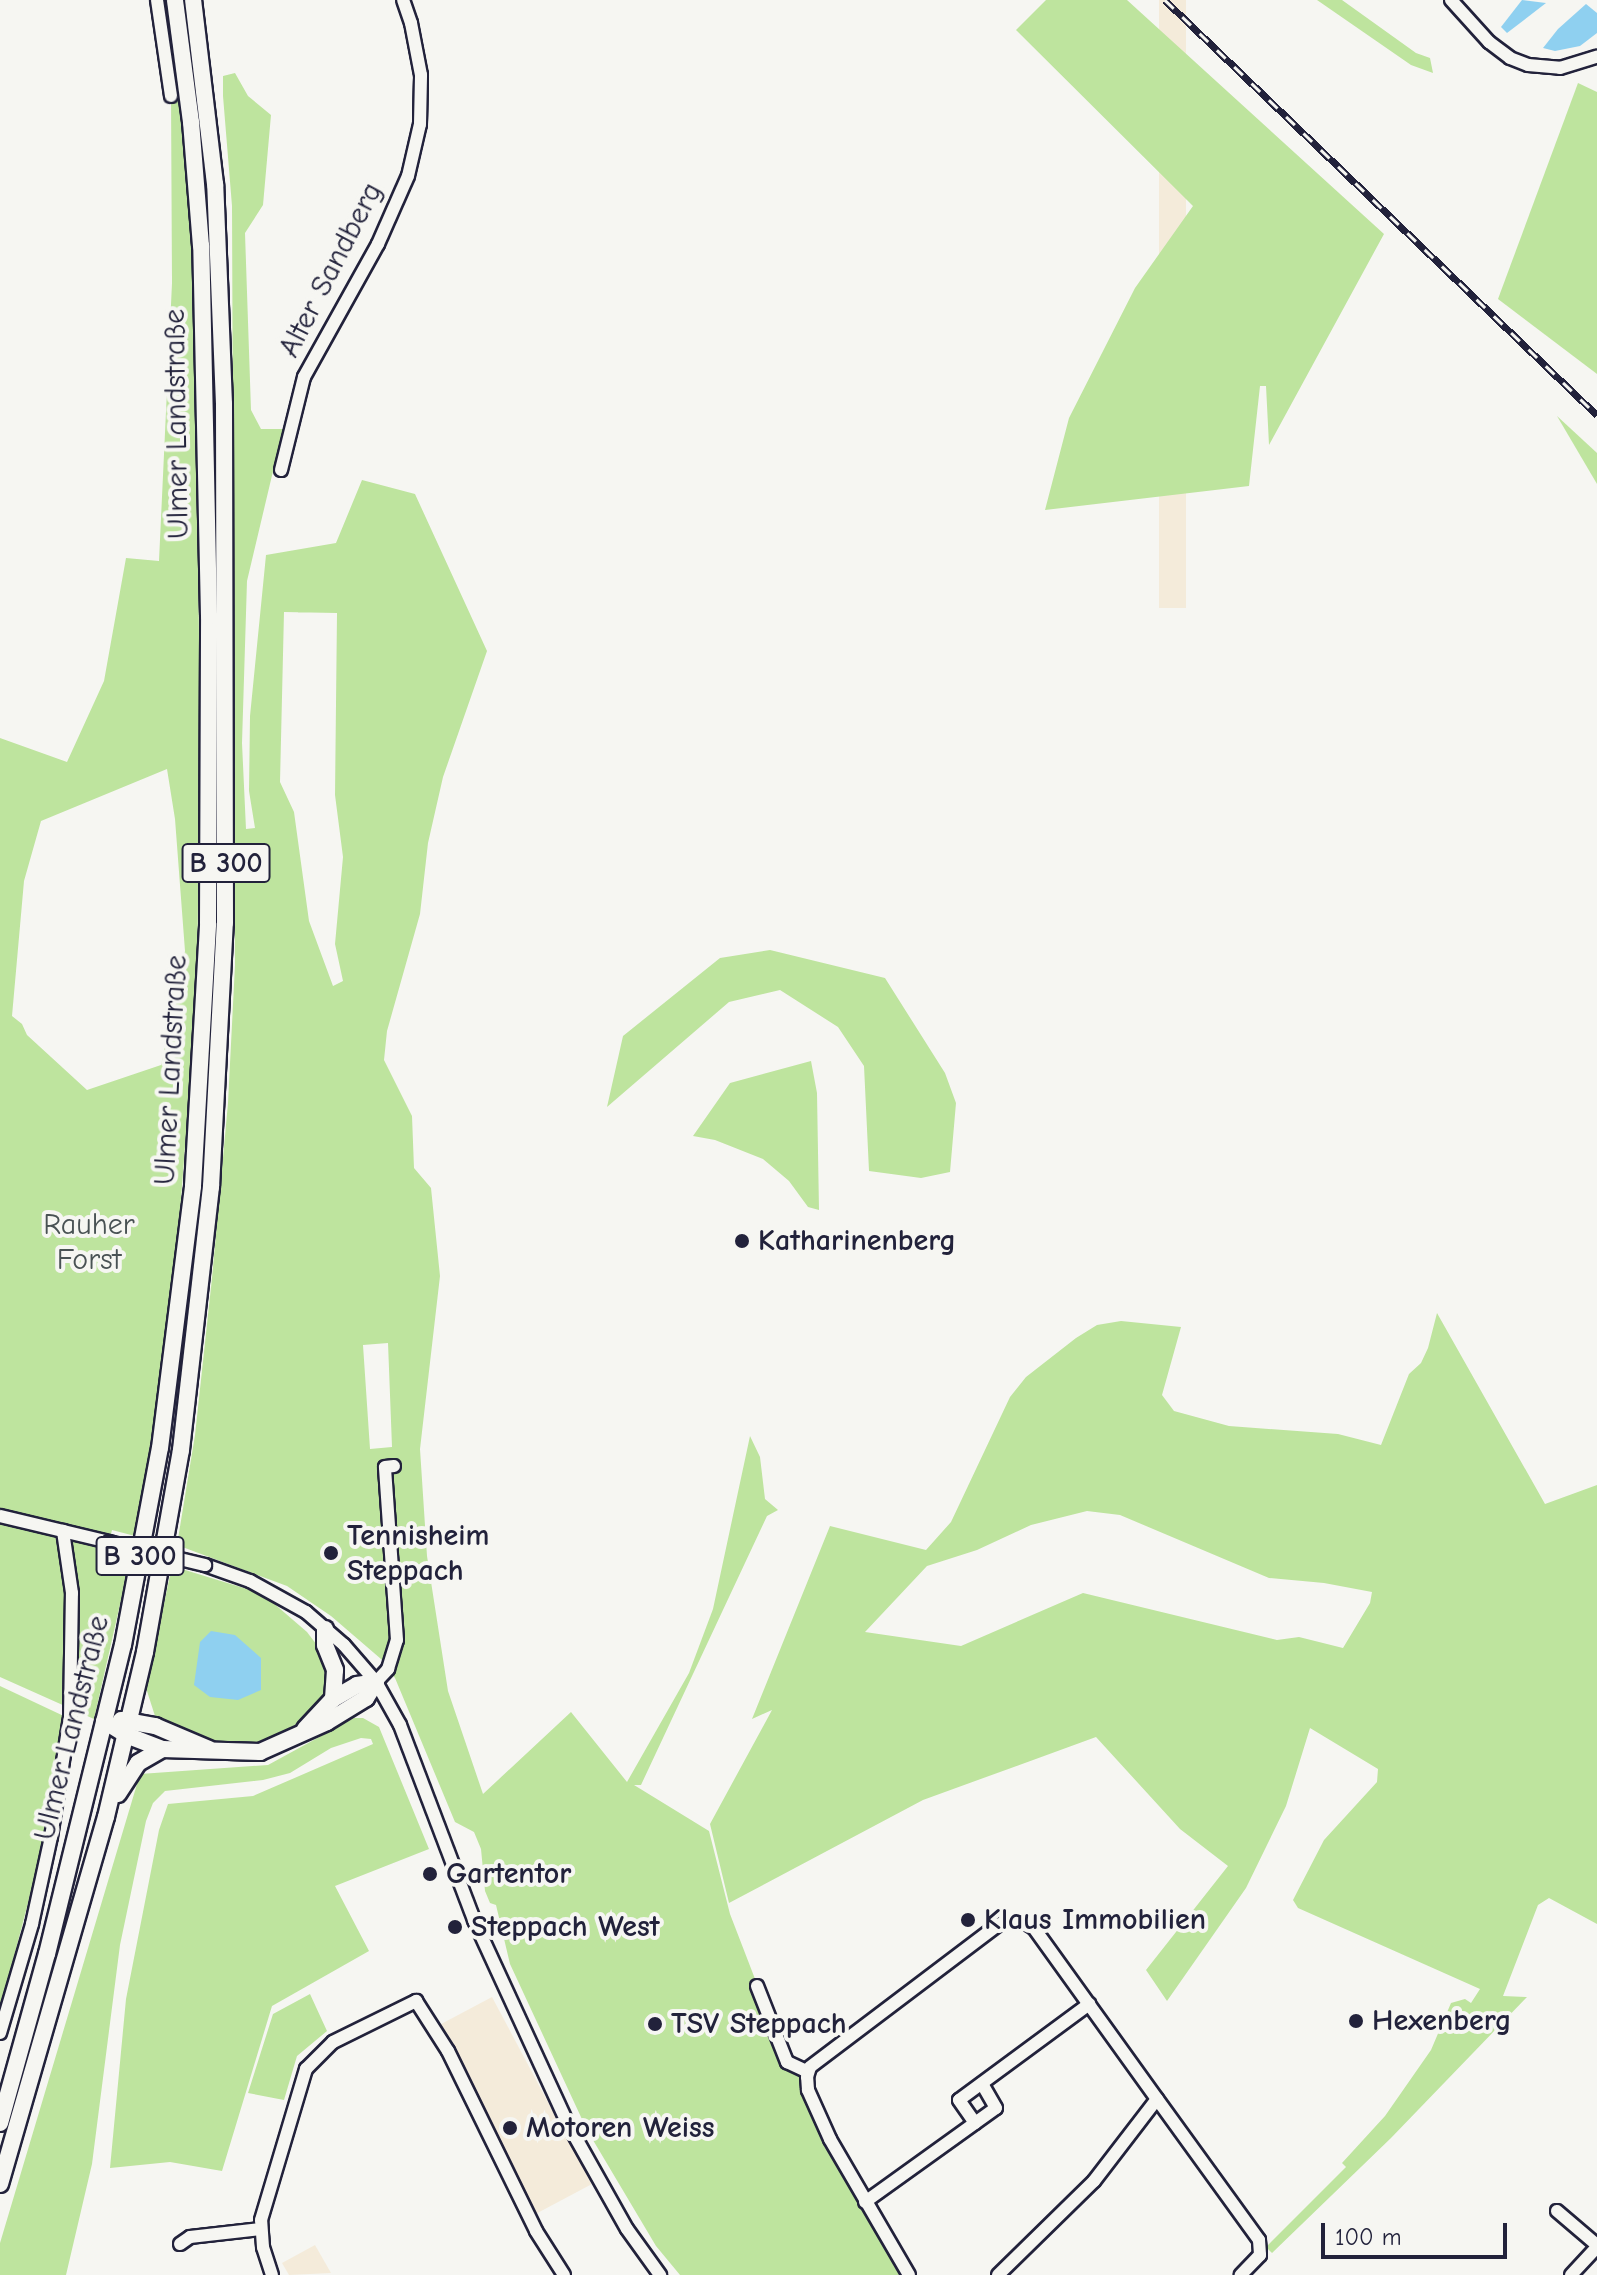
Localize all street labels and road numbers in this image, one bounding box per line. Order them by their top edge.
street label: Alter Sandberg [272,177,390,363]
street label: Ulmer Landstraße [157,309,197,539]
road number: B 300 [180,839,272,887]
street label: Ulmer Landstraße [147,954,195,1186]
road number: B 300 [94,1532,186,1580]
street label: Ulmer Landstraße [27,1612,117,1844]

